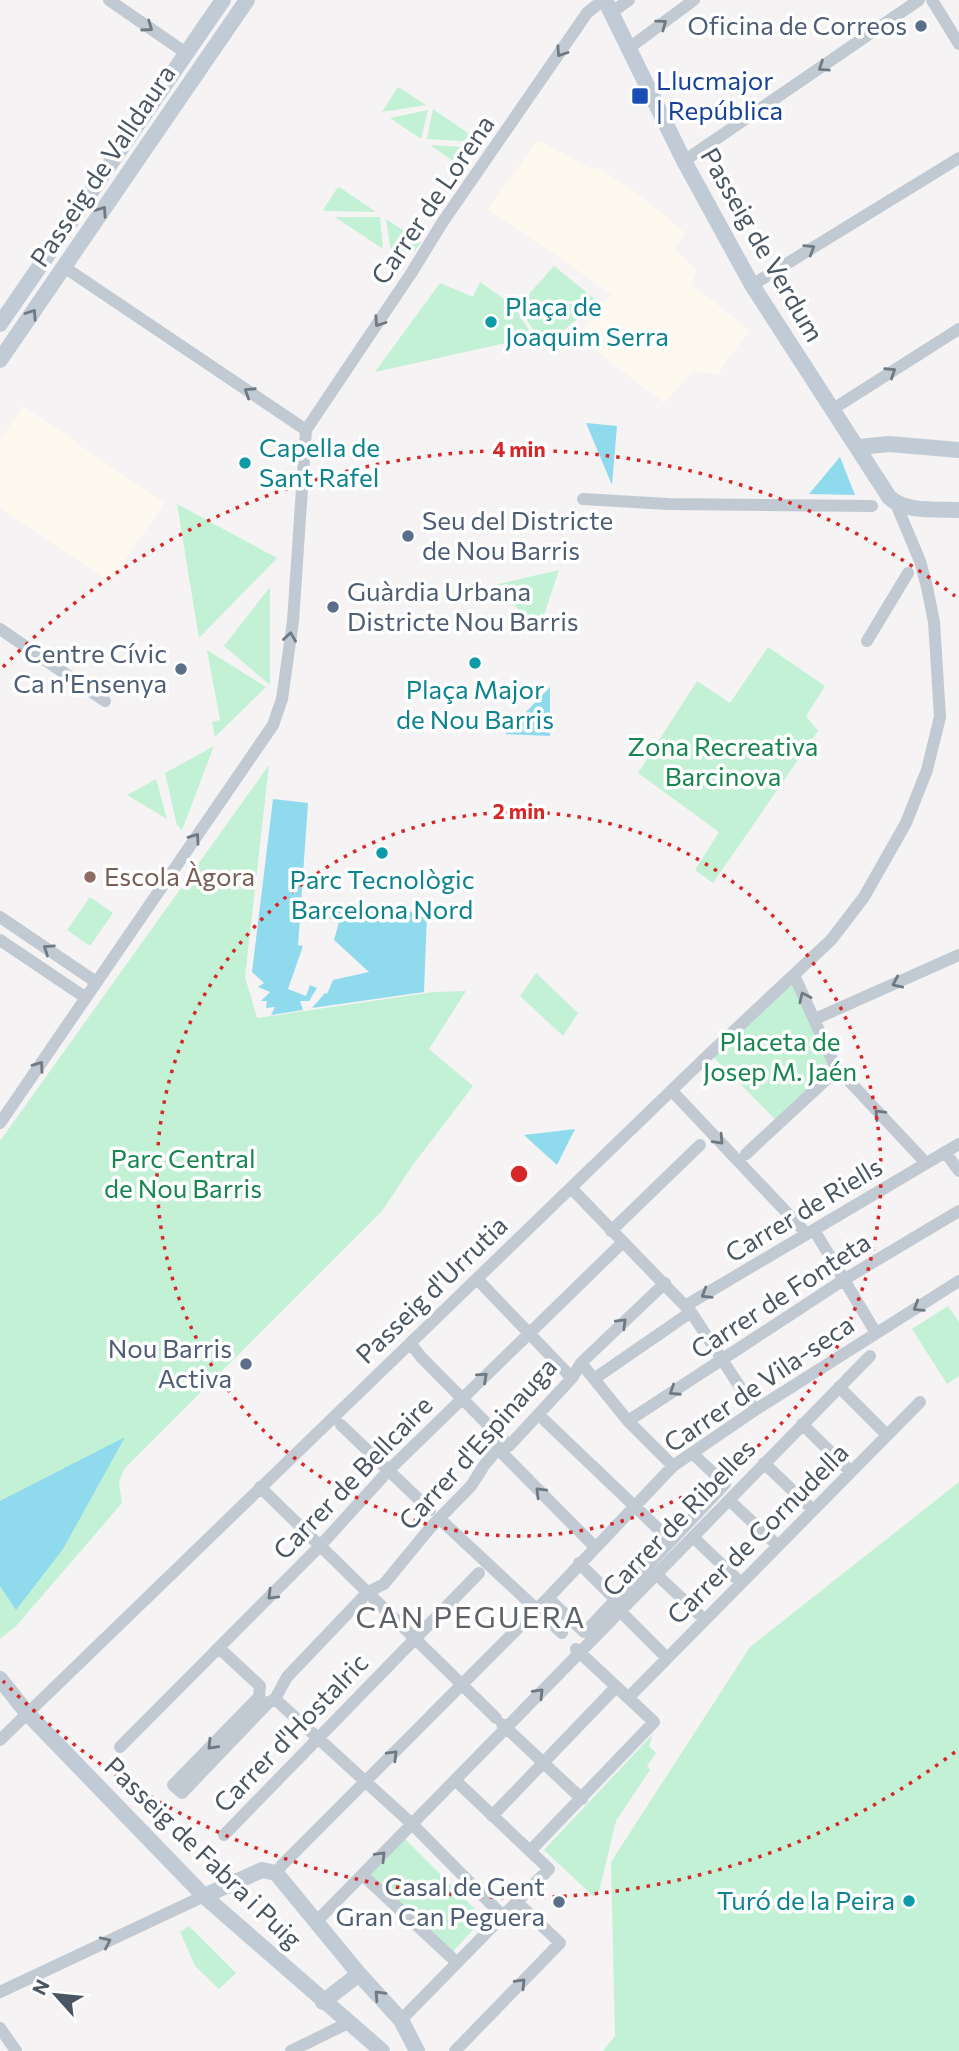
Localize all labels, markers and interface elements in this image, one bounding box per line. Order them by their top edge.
place label: Oficina de Correos [688,9,907,40]
one-way arrow [140,18,153,31]
marker: Oficina de Correos [913,18,929,34]
one-way arrow [654,20,666,33]
one-way arrow [556,45,569,58]
street label: Passeig de Valldaura [23,58,181,272]
one-way arrow [818,59,831,71]
place label: Llucmajor | República [656,64,783,125]
marker: Llucmajor | República [630,86,650,106]
street label: Carrer de Lorena [364,109,500,290]
street label: Passeig de Verdum [695,142,831,347]
one-way arrow [94,206,107,219]
one-way arrow [803,245,816,258]
place label: Plaça de Joaquim Serra [505,290,669,351]
one-way arrow [24,308,37,321]
one-way arrow [374,314,387,327]
marker: Plaça de Joaquim Serra [483,314,499,330]
one-way arrow [883,368,896,381]
one-way arrow [244,387,257,400]
place label: Capella de Sant Rafel [259,431,380,492]
text: 4 min [492,436,546,461]
marker: Capella de Sant Rafel [237,455,253,471]
place label: Seu del Districte de Nou Barris [422,504,613,565]
marker: Seu del Districte de Nou Barris [400,528,416,544]
place label: Guàrdia Urbana Districte Nou Barris [347,575,579,636]
marker: Guàrdia Urbana Districte Nou Barris [325,599,341,615]
one-way arrow [282,631,297,643]
place label: Centre Cívic Ca n'Ensenya [13,637,167,698]
marker: Plaça Major de Nou Barris [467,655,483,671]
marker: Centre Cívic Ca n'Ensenya [173,661,189,677]
place label: Plaça Major de Nou Barris [396,673,554,734]
park label: Zona Recreativa Barcinova [628,730,818,791]
text: 2 min [493,798,545,823]
one-way arrow [187,833,199,846]
marker: Parc Tecnològic Barcelona Nord [374,845,390,861]
place label: Escola Àgora [104,860,255,891]
place label: Parc Tecnològic Barcelona Nord [289,863,475,924]
marker: Escola Àgora [82,869,98,885]
one-way arrow [43,945,56,957]
one-way arrow [891,975,904,989]
one-way arrow [798,992,812,1004]
park label: Placeta de Josep M. Jaén [703,1025,857,1086]
one-way arrow [31,1061,44,1074]
one-way arrow [875,1109,888,1122]
one-way arrow [710,1132,723,1145]
park label: Parc Central de Nou Barris [104,1142,262,1203]
street label: Carrer de Riells [719,1150,887,1268]
centre of rings [507,1162,531,1186]
street label: Passeig d'Urrutia [349,1209,513,1369]
street label: Carrer de Fonteta [685,1225,876,1364]
one-way arrow [701,1285,714,1298]
one-way arrow [912,1298,925,1311]
street label: Carrer de Vila-seca [657,1308,859,1458]
one-way arrow [614,1318,627,1331]
place label: Nou Barris Activa [108,1332,232,1393]
street label: Carrer d'Espinauga [391,1351,562,1535]
marker: Nou Barris Activa [238,1356,254,1372]
one-way arrow [475,1373,488,1385]
one-way arrow [668,1383,681,1396]
street label: Carrer de Bellcaire [266,1389,438,1565]
street label: Carrer de Ribelles [595,1432,761,1602]
street label: Carrer de Cornudella [660,1436,854,1630]
one-way arrow [536,1487,549,1500]
one-way arrow [268,1586,281,1599]
district label: CAN PEGUERA [356,1597,586,1634]
street label: Carrer d'Hostalric [206,1646,373,1818]
one-way arrow [531,1688,544,1701]
one-way arrow [207,1737,220,1750]
street label: Passeig de Fabra i Puig [99,1750,309,1954]
one-way arrow [384,1751,397,1764]
one-way arrow [372,1852,385,1865]
place label: Casal de Gent Gran Can Peguera [335,1870,545,1931]
place label: Turó de la Peira [717,1884,895,1915]
marker: Turó de la Peira [901,1893,917,1909]
marker: Casal de Gent Gran Can Peguera [551,1894,567,1910]
one-way arrow [99,1936,111,1950]
north arrow [21,1960,91,2030]
text: N [27,1975,54,1999]
one-way arrow [512,1979,525,1992]
one-way arrow [374,1990,387,2003]

